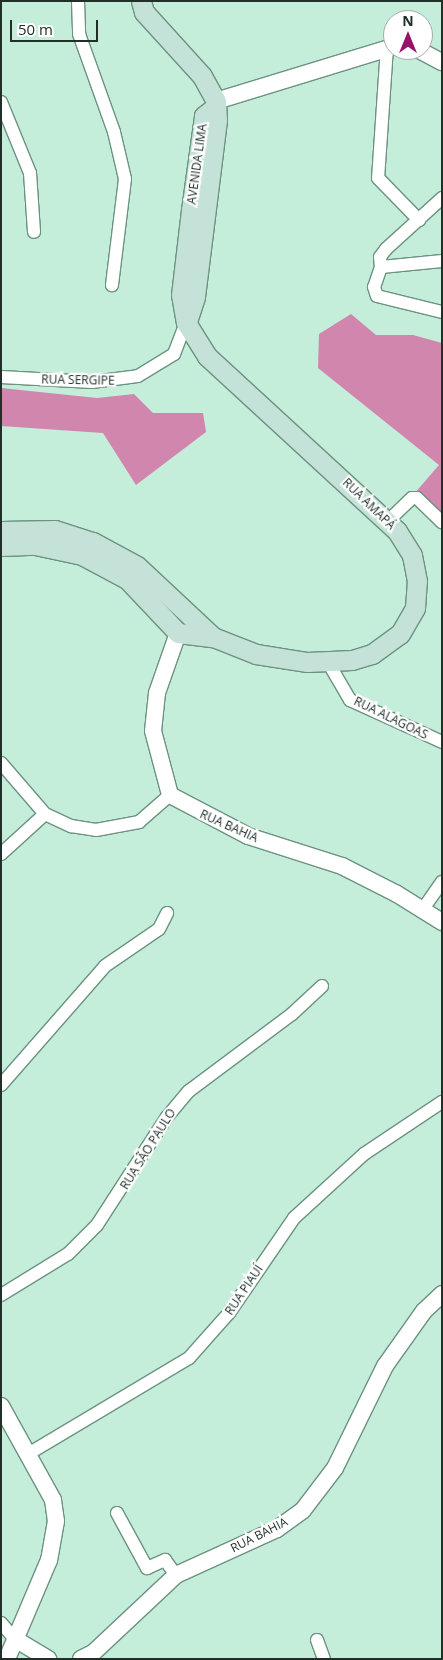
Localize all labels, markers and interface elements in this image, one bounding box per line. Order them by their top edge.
scale bar [12,10,100,42]
north arrow [383,10,433,60]
text: N [402,11,414,30]
text: 50 m [18,19,53,39]
street label: AVENIDA LIMA [184,123,210,205]
street label: RUA SERGIPE [41,372,115,388]
street label: RUA AMAPÁ [340,475,398,533]
street label: RUA ALAGOAS [352,694,430,742]
street label: RUA BAHIA [198,807,260,845]
street label: RUA SÃO PAULO [117,1106,179,1192]
street label: RUA PIAUÍ [222,1262,266,1318]
street label: RUA BAHIA [228,1515,290,1555]

